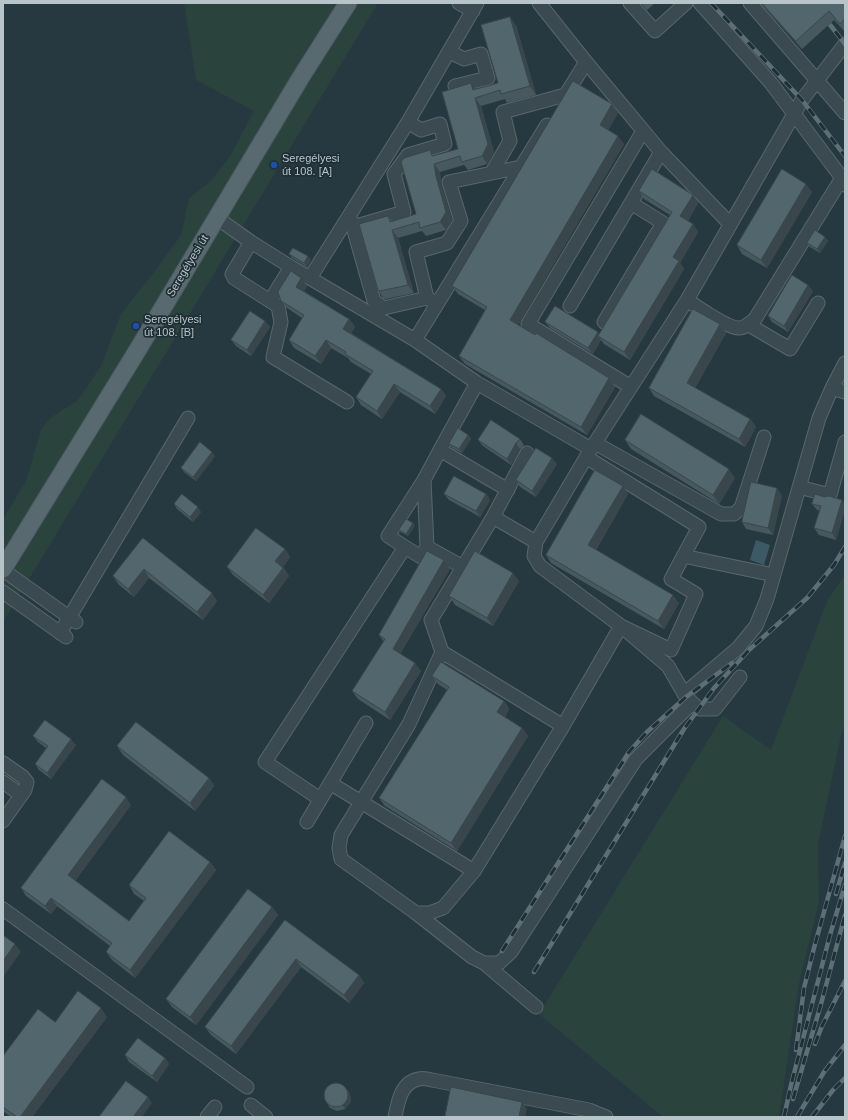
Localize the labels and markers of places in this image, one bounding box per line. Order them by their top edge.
place label: Seregélyesi út 108. [A] [282,152,339,178]
marker: Seregélyesi út 108. [A] [269,160,279,170]
place label: Seregélyesi út 108. [B] [144,313,201,339]
marker: Seregélyesi út 108. [B] [131,321,141,331]

